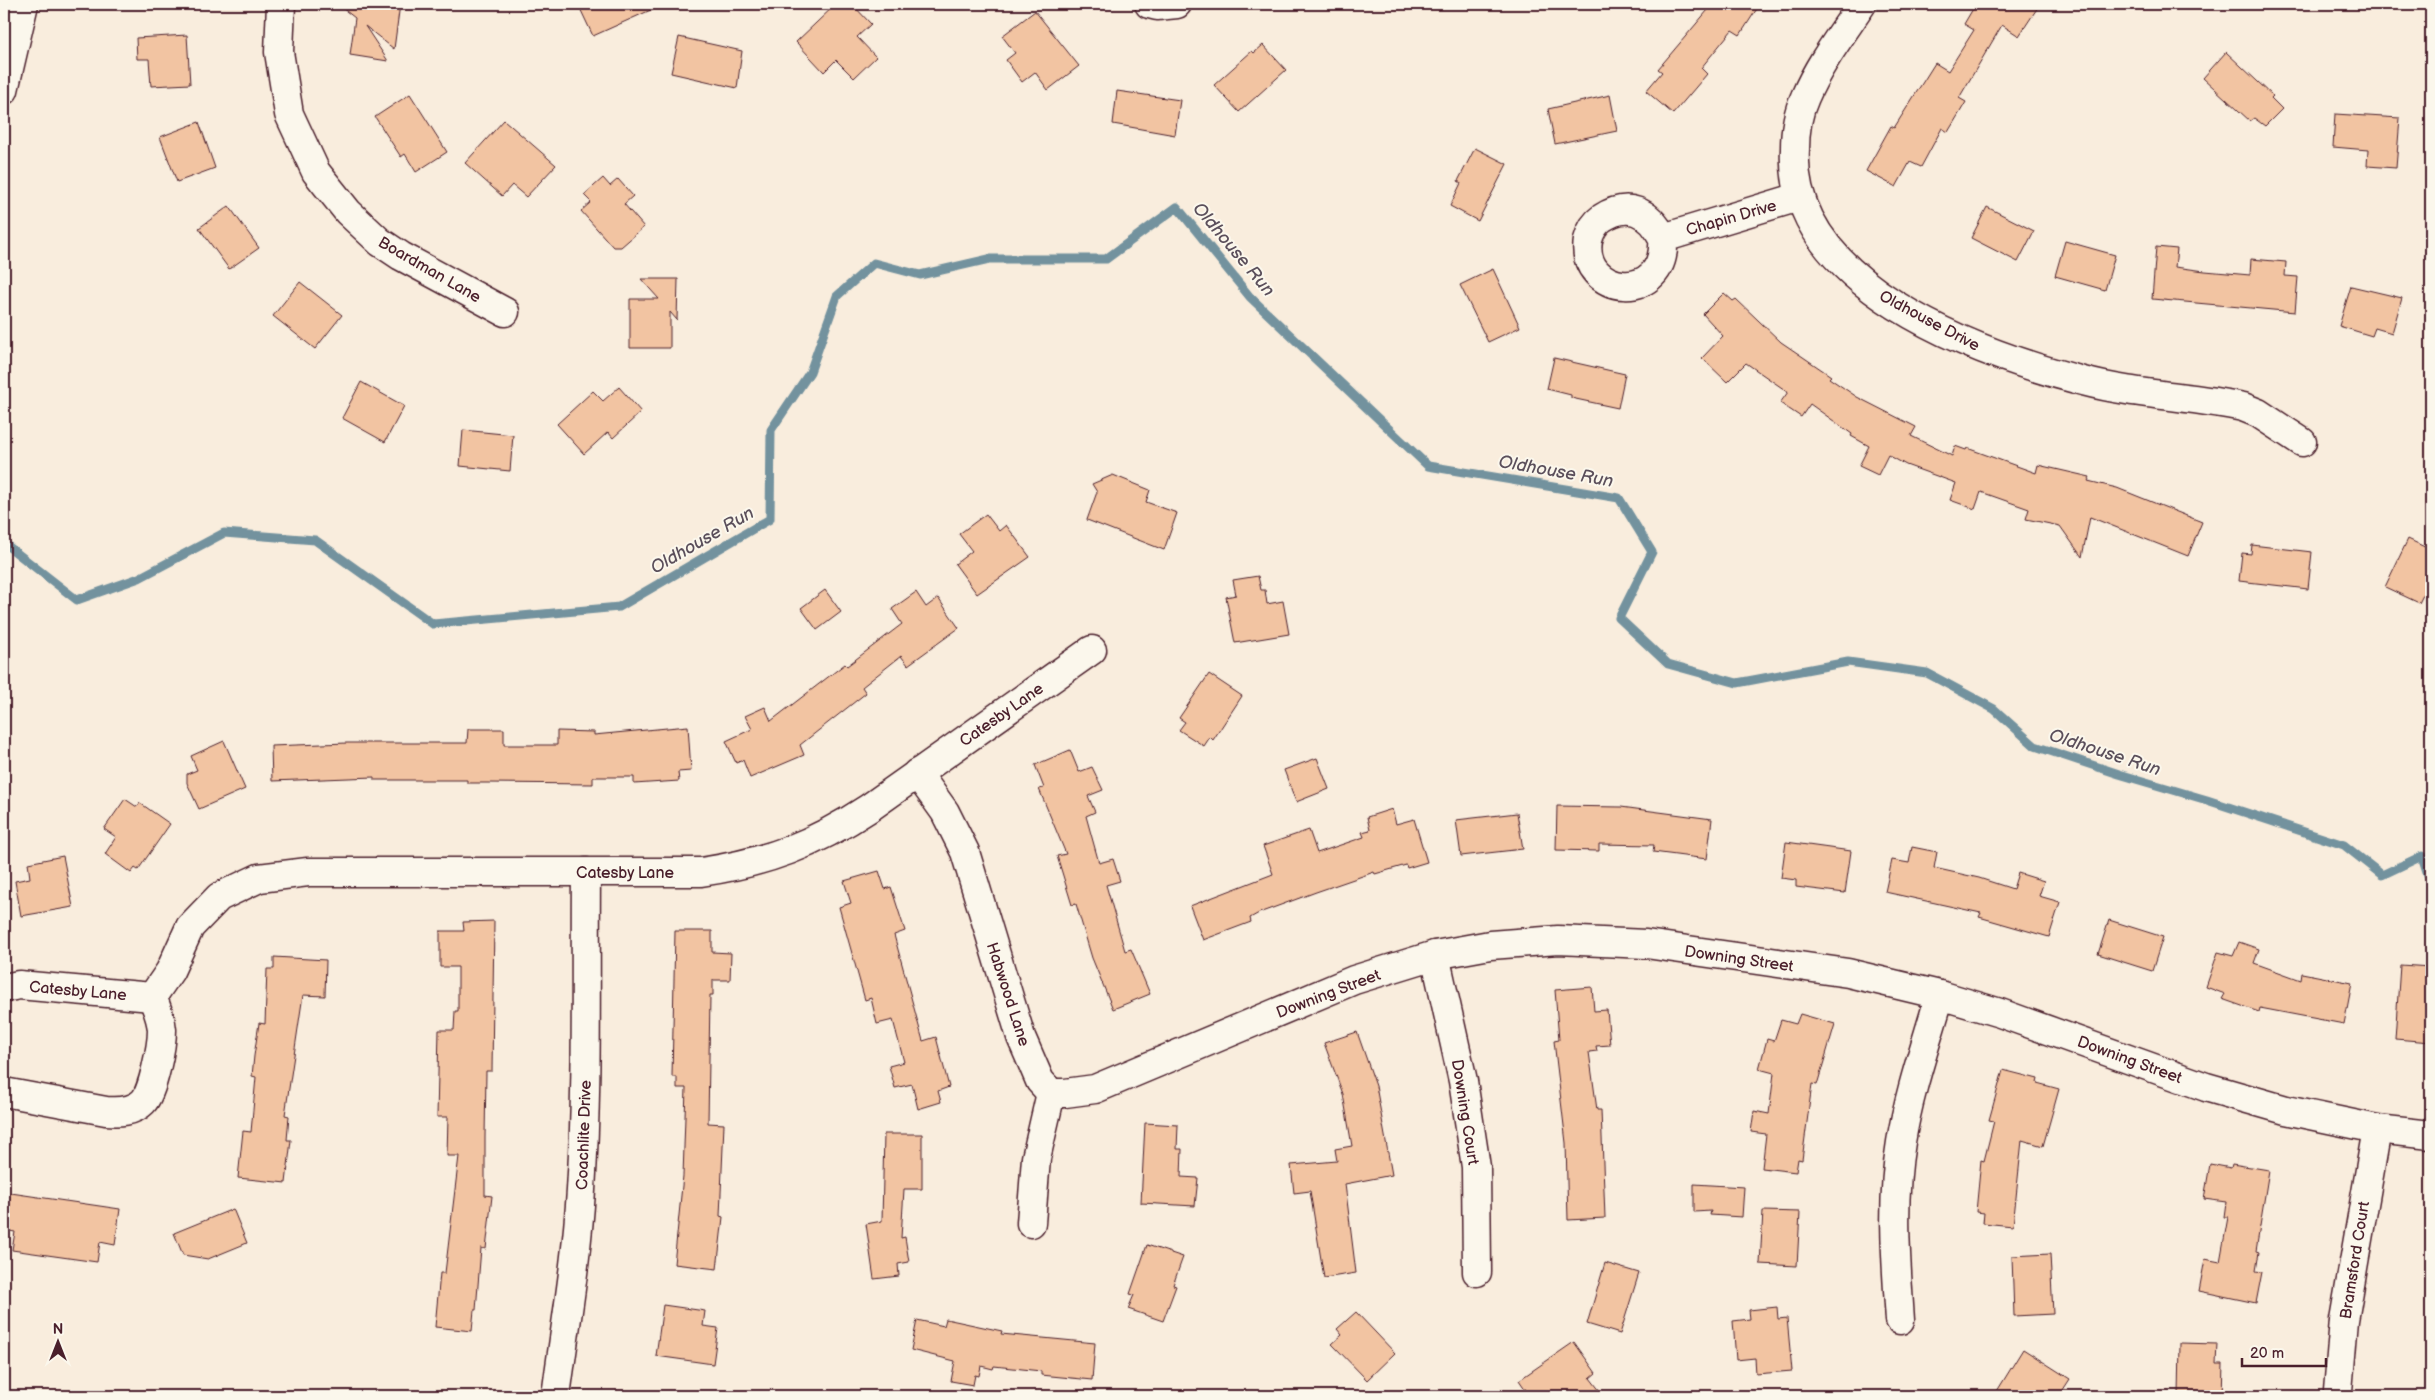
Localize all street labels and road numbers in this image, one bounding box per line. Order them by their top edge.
street label: Chapin Drive [1684,196,1779,240]
street label: Boardman Lane [374,233,485,308]
street label: Oldhouse Drive [1876,287,1983,356]
street label: Catesby Lane [956,679,1048,751]
street label: Catesby Lane [576,864,674,883]
street label: Habwood Lane [982,940,1033,1049]
street label: Downing Street [1683,942,1795,977]
street label: Downing Street [1274,966,1383,1023]
street label: Catesby Lane [28,978,128,1005]
street label: Downing Street [2074,1033,2185,1088]
street label: Downing Court [1447,1058,1482,1166]
street label: Coachlite Drive [573,1079,596,1190]
street label: Bramsford Court [2337,1200,2374,1321]

